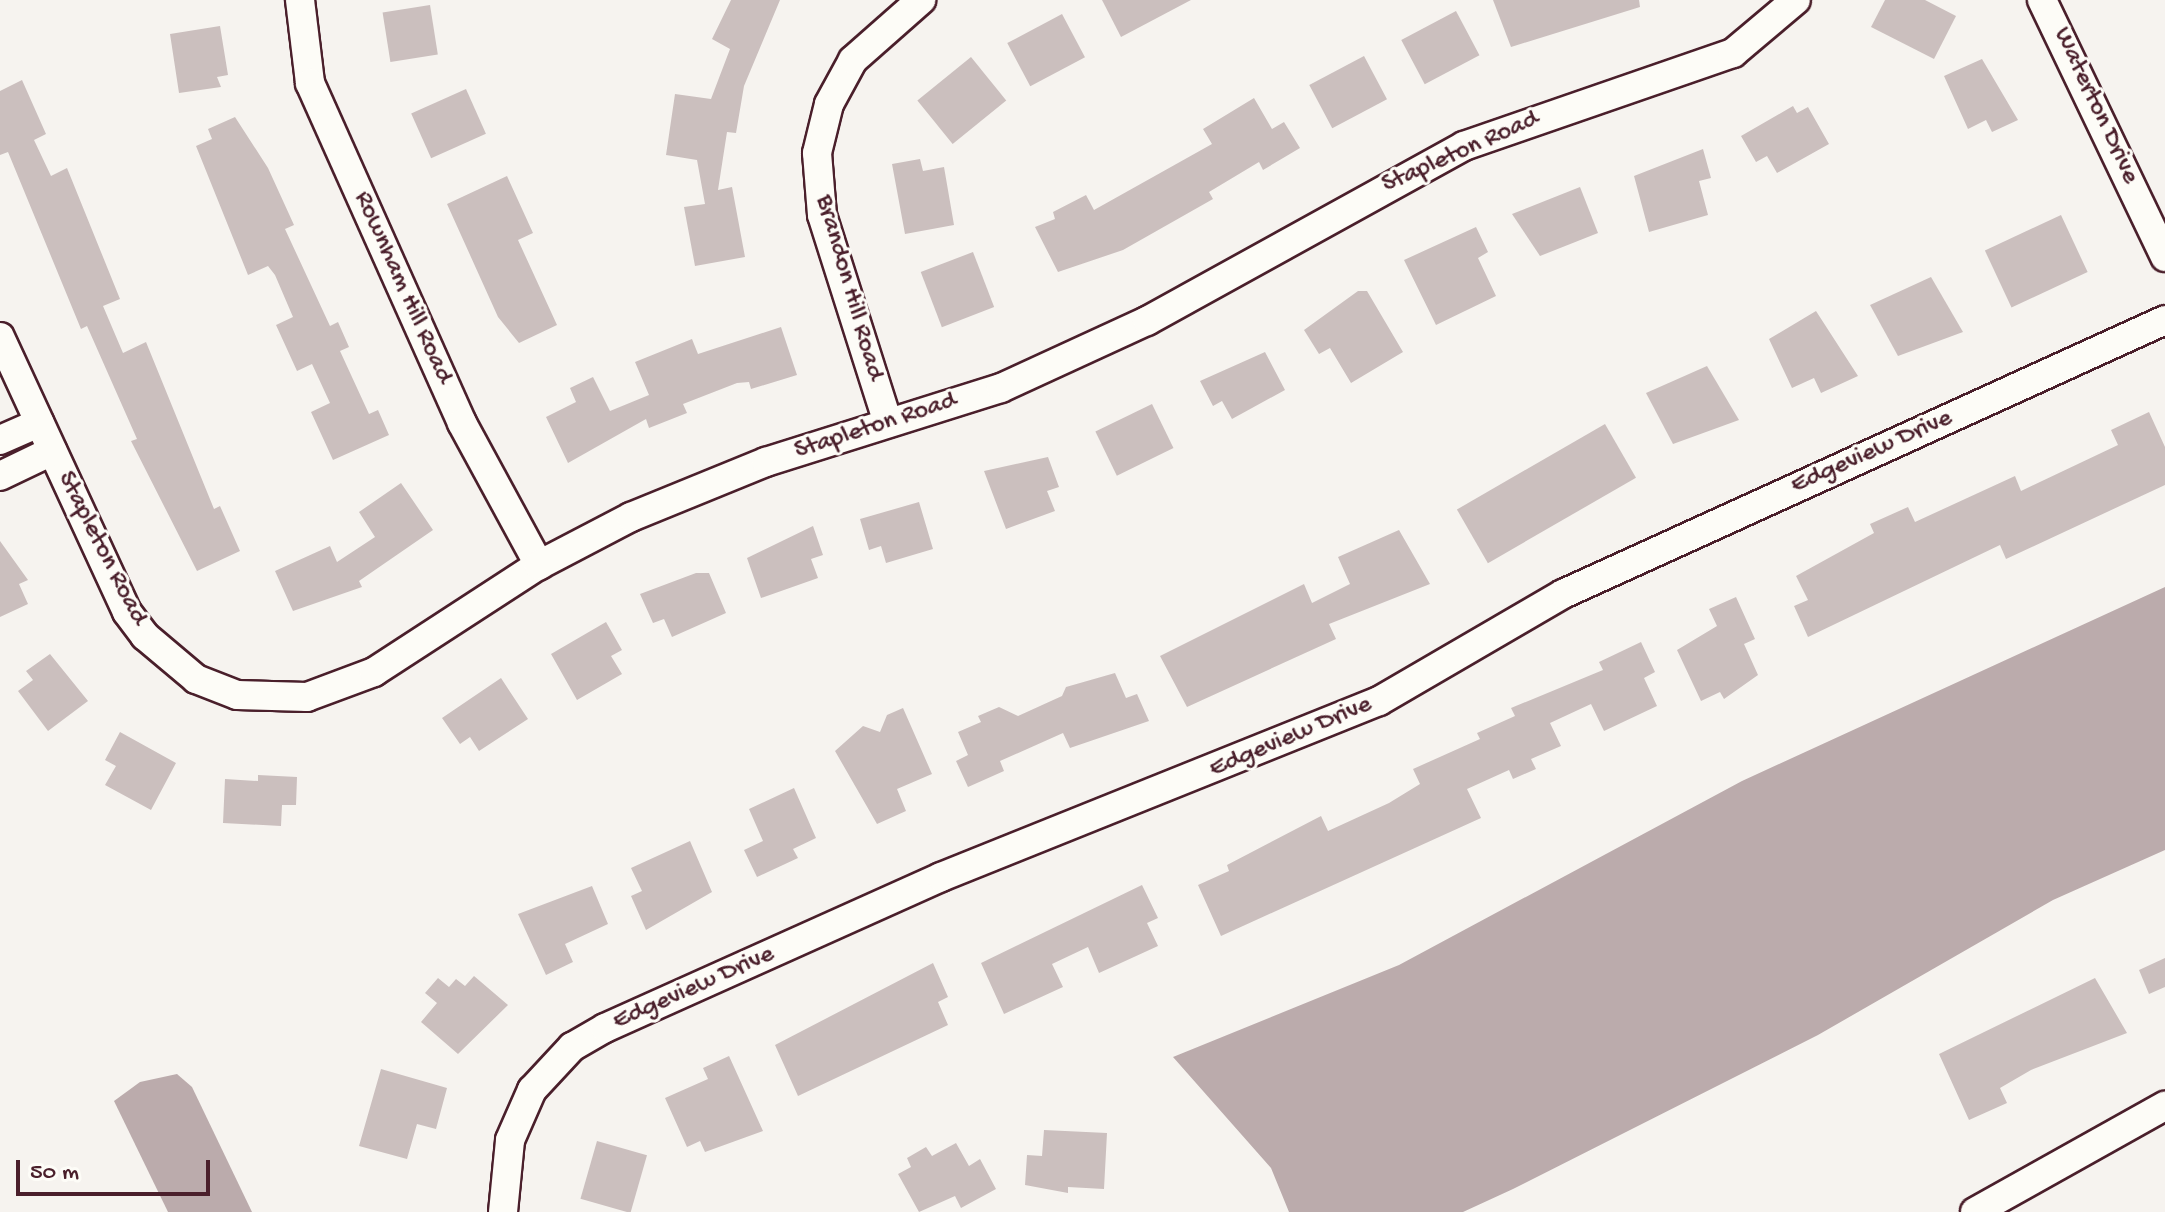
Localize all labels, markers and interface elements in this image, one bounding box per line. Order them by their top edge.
street label: Waterton Drive [2045,23,2145,189]
street label: Stapleton Road [1378,104,1544,202]
street label: Rownham Hill Road [346,187,458,389]
street label: Brandon Hill Road [807,192,889,384]
street label: Stapleton Road [791,386,961,468]
street label: Edgeview Drive [1787,404,1957,502]
street label: Stapleton Road [49,467,153,631]
street label: Edgeview Drive [1205,690,1377,786]
street label: Edgeview Drive [609,940,779,1038]
scale bar [20,1144,214,1194]
text: 50 m [30,1159,79,1188]

